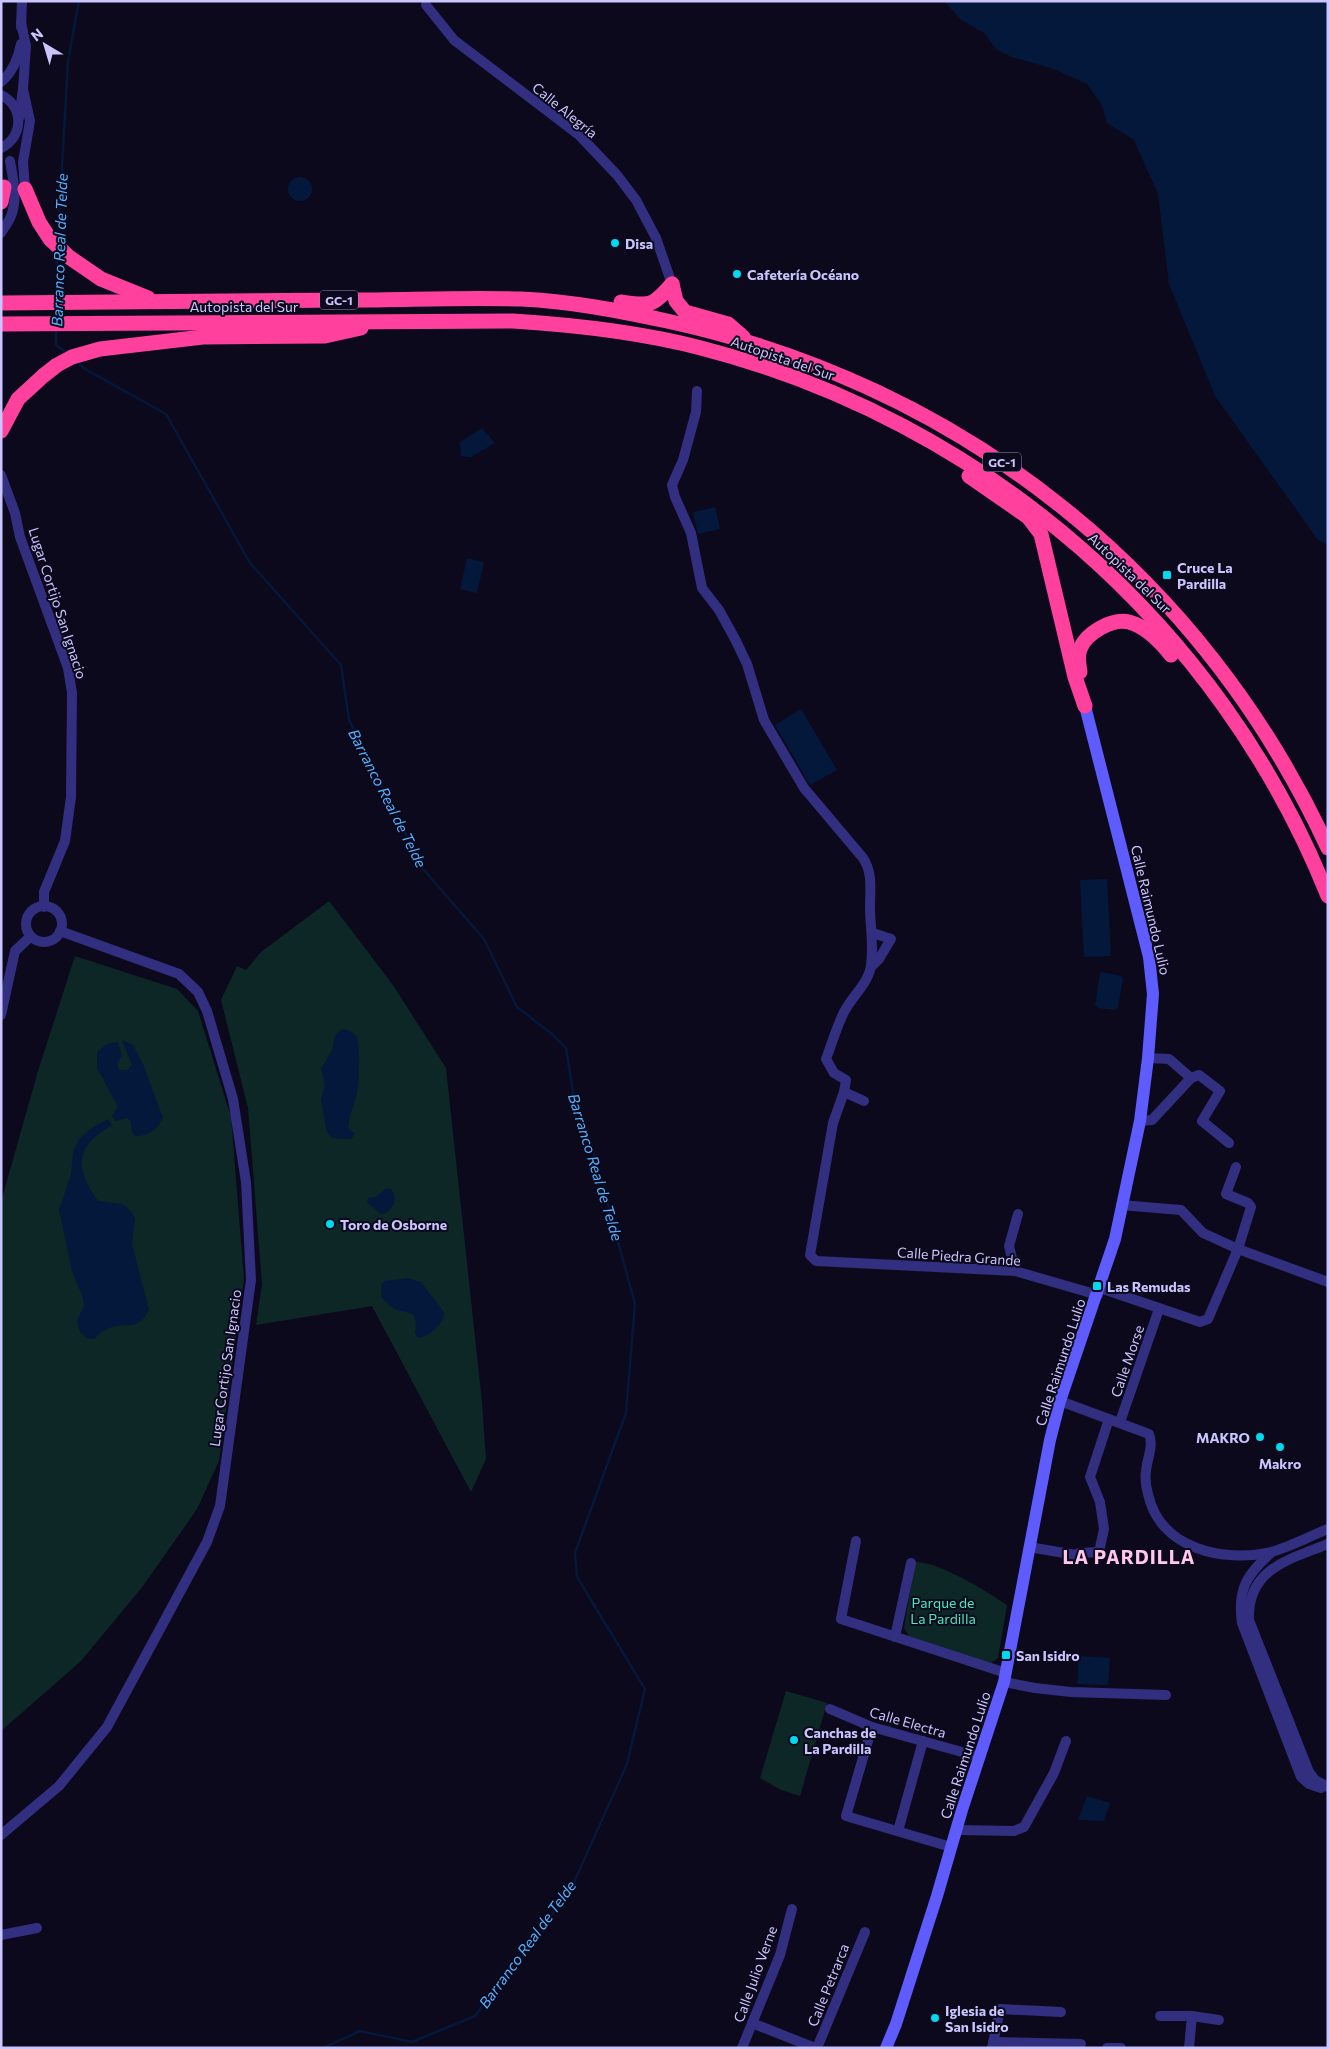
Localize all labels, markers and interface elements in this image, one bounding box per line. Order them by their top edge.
north arrow [20,20,70,70]
text: N [27,24,46,44]
street label: Calle Alegría [529,79,601,141]
water label: Barranco Real de Telde [47,173,71,327]
place label: Disa [625,235,653,252]
marker: Disa [609,237,621,249]
place label: Cafetería Océano [747,266,859,283]
marker: Cafetería Océano [731,268,743,280]
road number: GC-1 [320,290,358,310]
street label: Autopista del Sur [190,298,299,315]
street label: Autopista del Sur [729,332,837,384]
road number: GC-1 [983,452,1021,472]
street label: Lugar Cortijo San Ignacio [25,525,91,681]
street label: Autopista del Sur [1085,529,1175,617]
place label: Cruce La Pardilla [1177,559,1233,592]
marker: Cruce La Pardilla [1161,569,1173,581]
water label: Barranco Real de Telde [345,726,431,870]
street label: Calle Raimundo Lulio [1128,843,1174,977]
water label: Barranco Real de Telde [565,1091,627,1243]
place label: Toro de Osborne [340,1216,447,1233]
marker: Toro de Osborne [324,1218,336,1230]
street label: Calle Piedra Grande [897,1243,1021,1269]
place label: Las Remudas [1107,1278,1191,1295]
marker: Las Remudas [1091,1280,1103,1292]
street label: Lugar Cortijo San Ignacio [206,1288,244,1448]
street label: Calle Raimundo Lulio [1031,1296,1089,1428]
street label: Calle Morse [1107,1323,1147,1399]
place label: MAKRO [1196,1429,1250,1446]
marker: MAKRO [1254,1431,1266,1443]
marker: Makro [1274,1441,1286,1453]
place label: Makro [1259,1455,1301,1472]
district label: LA PARDILLA [1063,1545,1196,1568]
park label: Parque de La Pardilla [910,1594,976,1627]
place label: San Isidro [1016,1647,1080,1664]
marker: San Isidro [1000,1649,1012,1661]
street label: Calle Raimundo Lulio [936,1689,994,1821]
street label: Calle Electra [868,1703,948,1741]
place label: Canchas de La Pardilla [804,1724,876,1757]
marker: Canchas de La Pardilla [788,1734,800,1746]
water label: Barranco Real de Telde [475,1877,579,2011]
street label: Calle Julio Verne [730,1924,780,2024]
street label: Calle Petrarca [804,1941,852,2029]
place label: Iglesia de San Isidro [945,2002,1009,2035]
marker: Iglesia de San Isidro [929,2012,941,2024]

